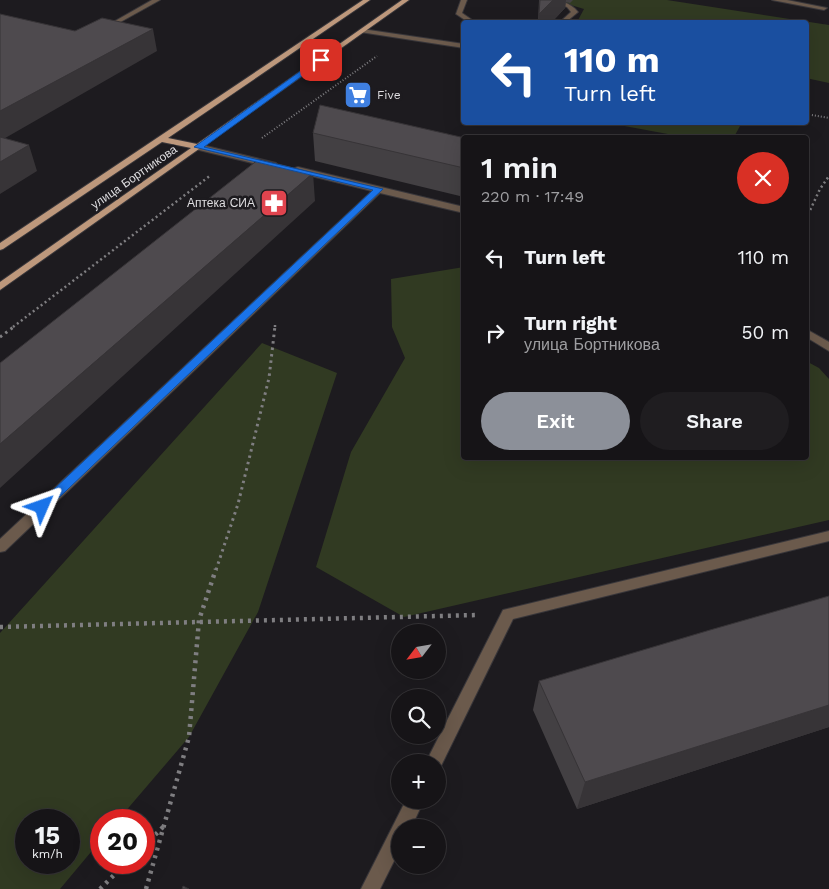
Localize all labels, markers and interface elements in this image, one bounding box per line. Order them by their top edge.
pin [300,39,342,81]
text: 110 m [564,39,660,81]
icon: left [481,40,546,105]
icon: arrive [307,46,335,74]
supermarket icon: Five [343,80,373,110]
text: Turn left [564,81,656,106]
place label: Five [377,88,401,102]
street label: улица Бортникова [88,142,180,212]
text: 1 min [481,150,558,185]
button: close [737,152,789,204]
text: 220 m · 17:49 [481,187,584,206]
pharmacy icon: Аптека СИА [259,188,289,218]
place label: Аптека СИА [187,196,255,210]
icon: left [481,244,509,272]
text: Turn left [524,246,605,269]
text: 110 m [738,246,789,269]
text: Turn right [524,312,617,335]
icon: right [481,319,509,347]
text: 50 m [742,321,789,344]
text: улица Бортникова [524,335,660,354]
button: Exit [481,392,630,450]
button: Share [640,392,789,450]
position arrow [15,480,67,532]
north arrow [391,624,446,679]
map controls [391,624,446,874]
button: search [391,689,446,744]
button: + [391,754,446,809]
speed limit sign: 20 [90,809,155,874]
button: − [391,819,446,874]
text: 15 [35,821,60,850]
text: km/h [32,847,63,861]

